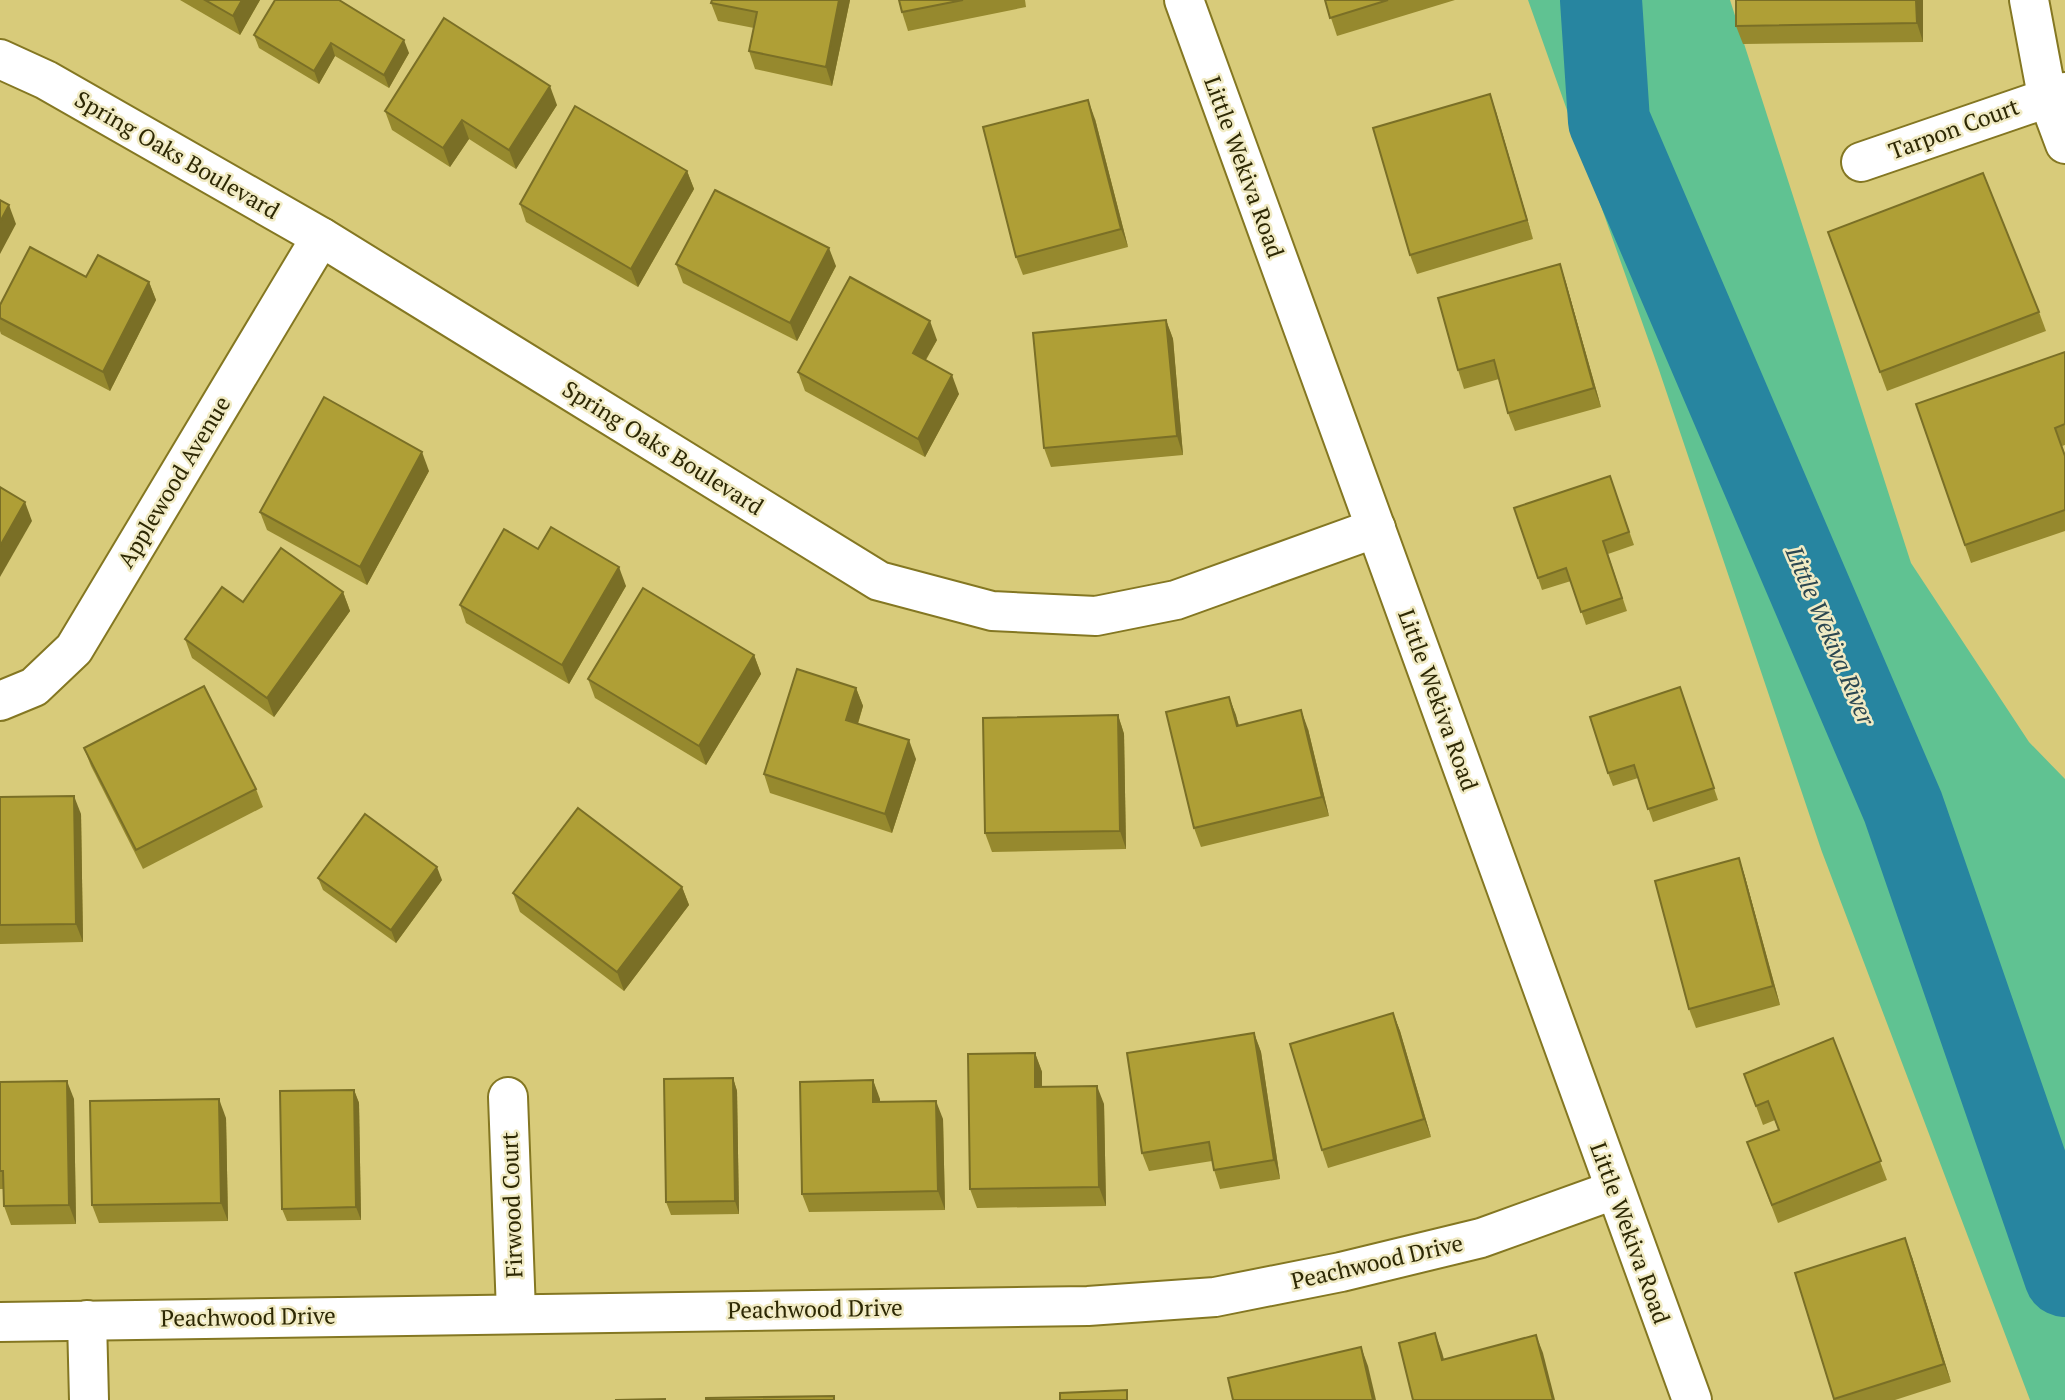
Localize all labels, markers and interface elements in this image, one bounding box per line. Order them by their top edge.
street label: Little Wekiva Road [1197,72,1292,262]
street label: Spring Oaks Boulevard [69,83,285,226]
street label: Tarpon Court [1884,90,2024,166]
street label: Spring Oaks Boulevard [557,373,770,522]
street label: Applewood Avenue [110,390,237,573]
water label: Little Wekiva River [1779,541,1884,731]
street label: Little Wekiva Road [1391,605,1486,795]
street label: Firwood Court [493,1131,530,1279]
street label: Little Wekiva Road [1583,1138,1678,1328]
street label: Peachwood Drive [1288,1227,1466,1296]
street label: Peachwood Drive [727,1291,903,1326]
street label: Peachwood Drive [160,1299,336,1334]

